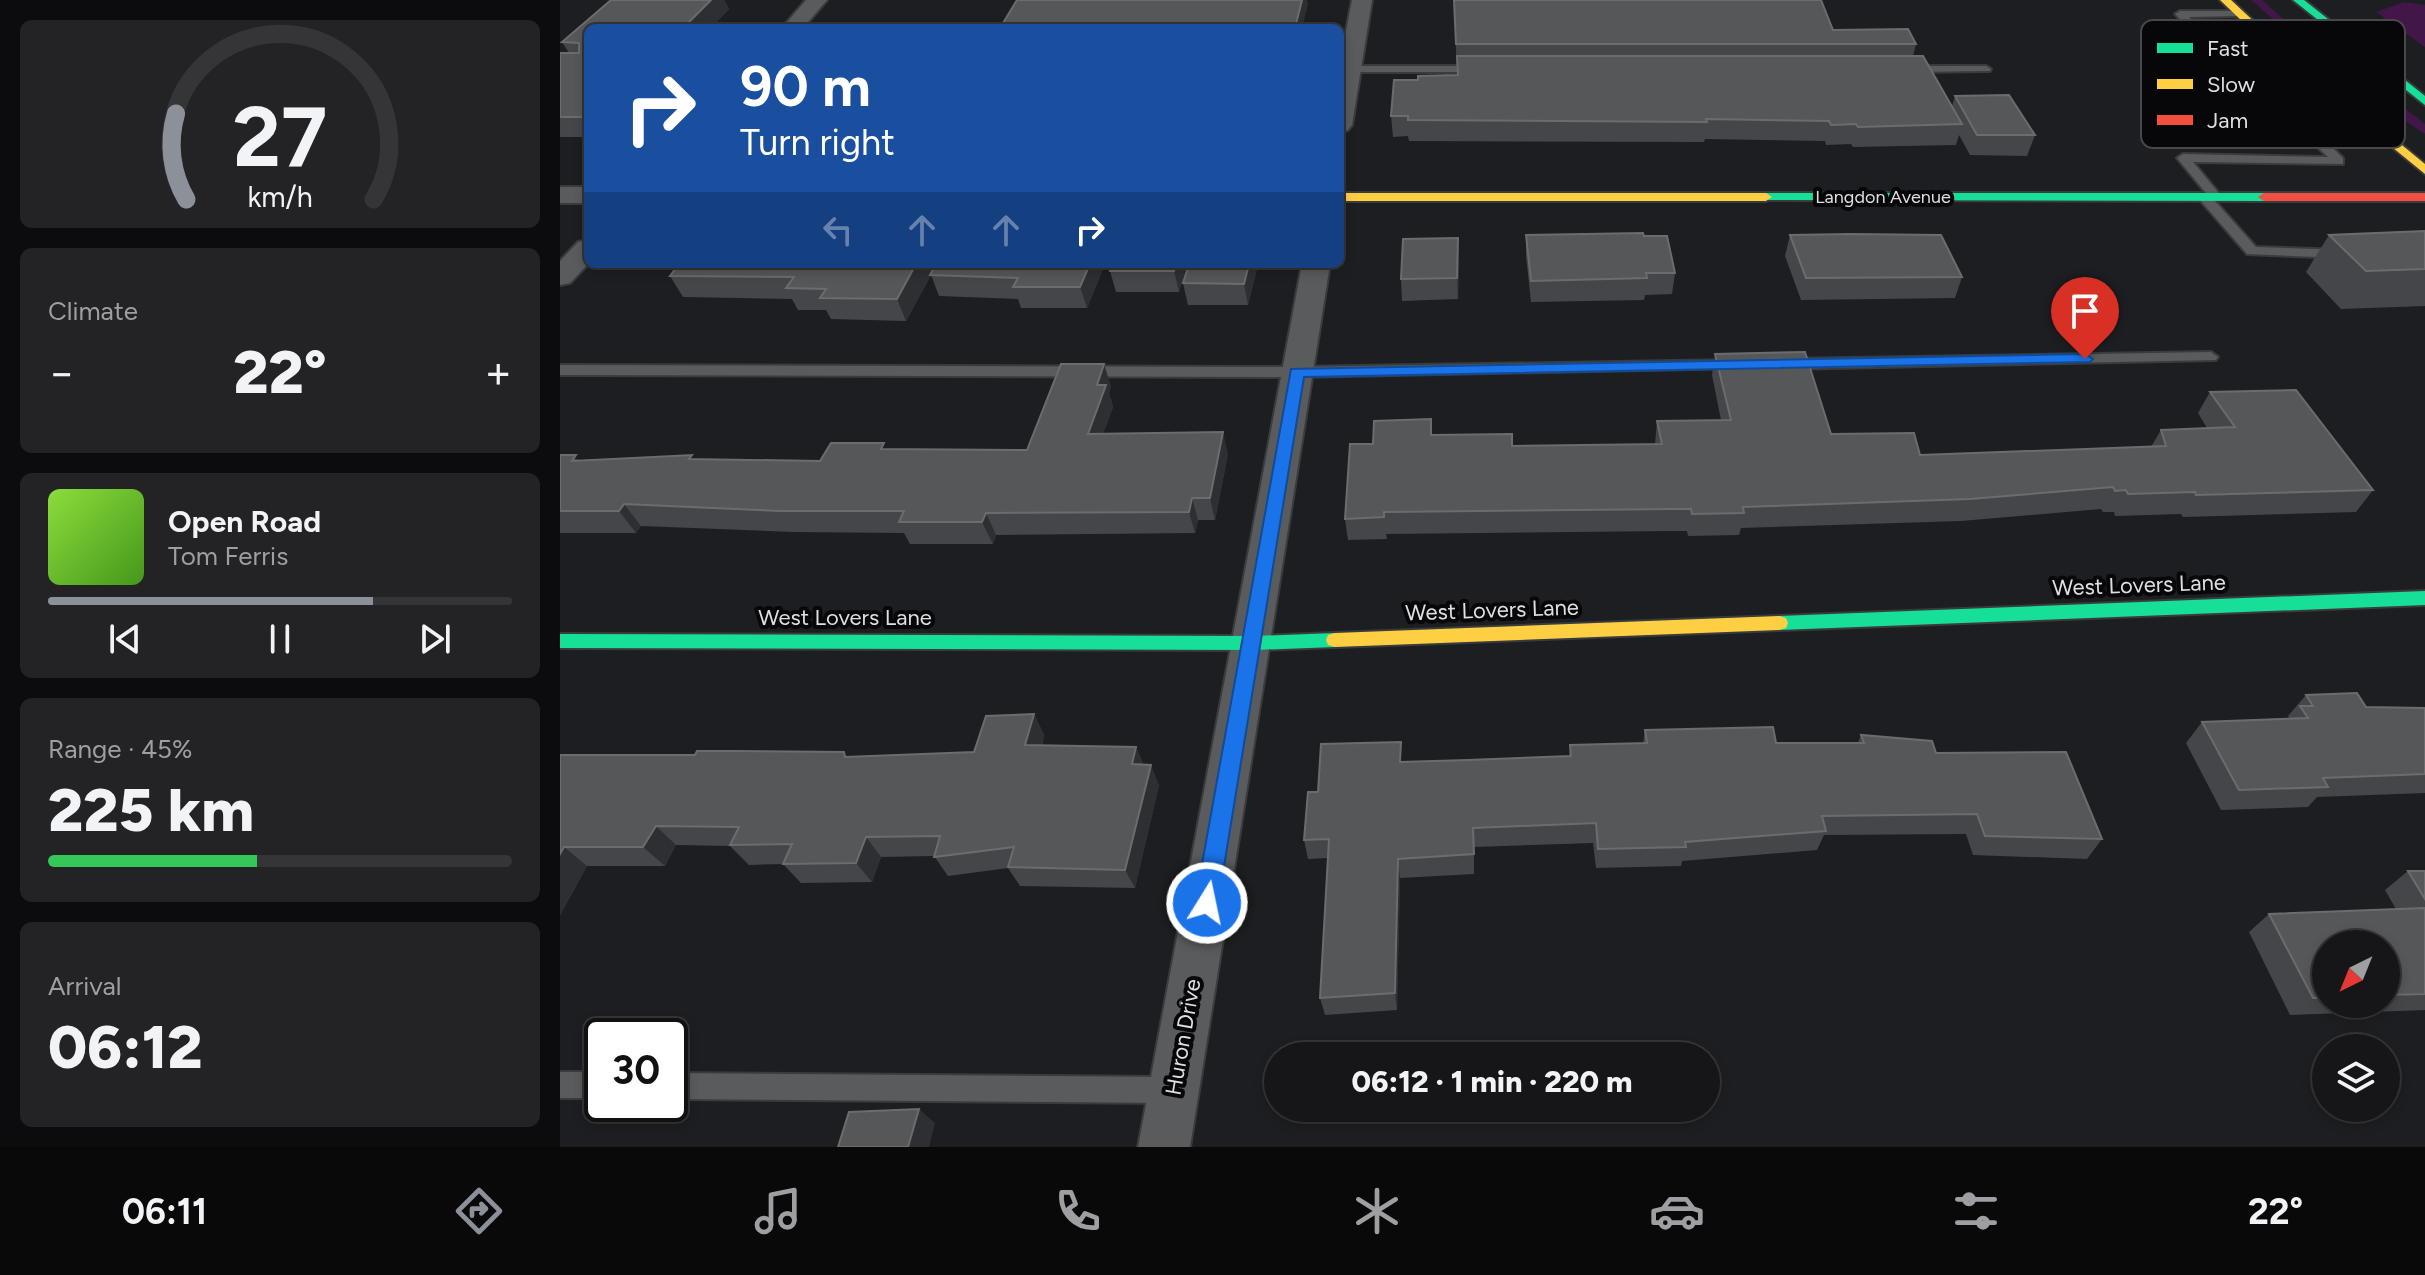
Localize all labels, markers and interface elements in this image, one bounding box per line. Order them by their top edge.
legend [2141,20,2405,148]
text: Fast [2207,35,2249,62]
text: 90 m [740,53,871,120]
icon: right [608,56,712,160]
text: Slow [2207,71,2256,98]
text: 27 [233,87,327,187]
text: Jam [2207,107,2248,134]
text: Turn right [740,121,895,164]
text: km/h [247,180,313,214]
street label: Langdon Avenue [1815,186,1951,208]
icon: left [816,208,860,252]
icon: ahead [900,208,944,252]
icon: ahead [984,208,1028,252]
icon: right [1068,208,1112,252]
pin [2051,277,2119,359]
icon: arrive [2063,289,2107,333]
text: Climate [48,295,138,327]
text: 22° [233,336,327,408]
text: − [48,346,75,399]
text: + [485,346,512,399]
text: Open Road [168,503,321,540]
text: Tom Ferris [168,540,288,572]
street label: West Lovers Lane [2052,568,2226,602]
street label: West Lovers Lane [1405,593,1579,627]
street label: West Lovers Lane [758,604,932,631]
icon: previous [103,617,147,661]
icon: pause [258,617,302,661]
icon: next [413,617,457,661]
text: Range · 45% [48,733,192,765]
text: 225 km [48,774,254,846]
position arrow [1165,861,1249,945]
north arrow [2312,930,2400,1018]
map controls [2312,930,2400,1122]
text: Arrival [48,970,121,1002]
street label: Huron Drive [1159,977,1207,1097]
text: 06:12 [48,1011,203,1083]
speed limit sign: 30 [584,1018,688,1122]
button: layers [2312,1034,2400,1122]
text: 06:12 · 1 min · 220 m [1351,1063,1633,1100]
icon: directions [451,1183,507,1239]
icon: music [750,1183,806,1239]
icon: phone [1050,1183,1106,1239]
icon: climate [1349,1183,1405,1239]
icon: car [1649,1183,1705,1239]
icon: filters [1948,1183,2004,1239]
text: 06:11 [122,1190,207,1233]
text: 22° [2248,1190,2303,1233]

